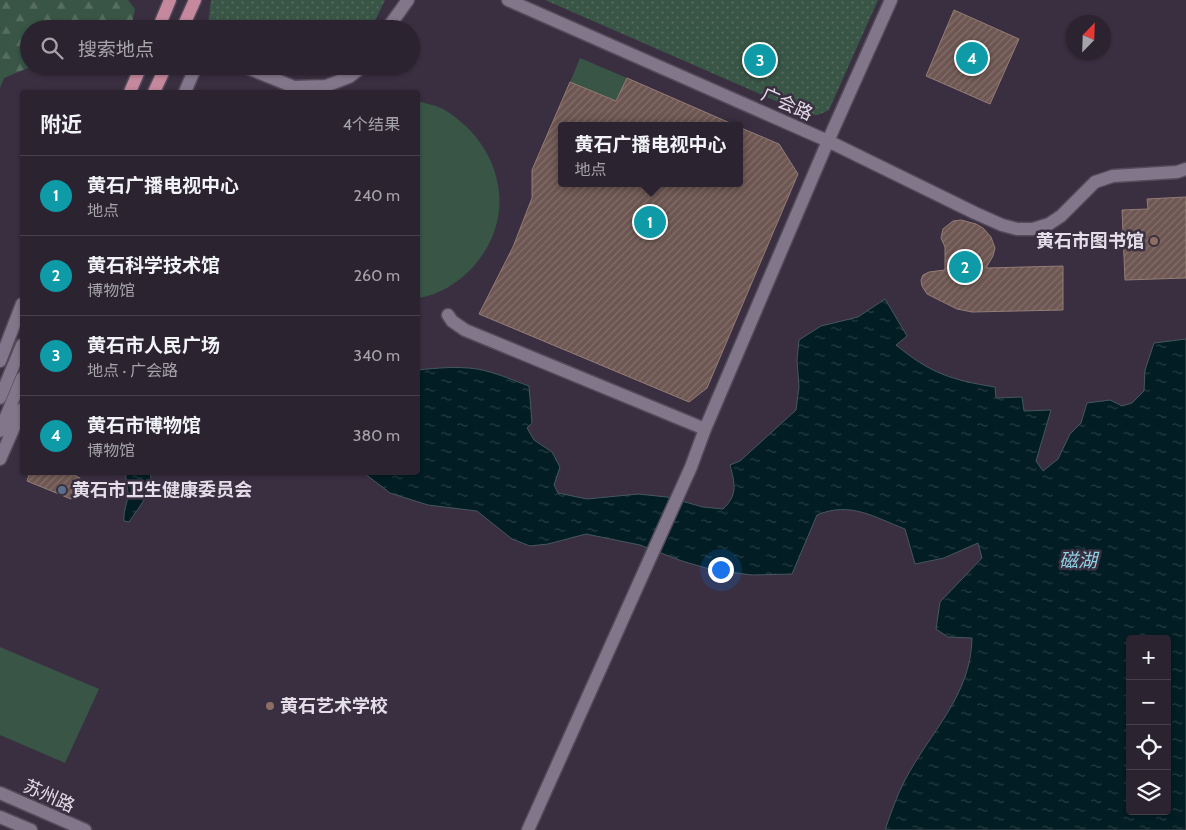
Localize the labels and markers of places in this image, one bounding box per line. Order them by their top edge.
pin: 4 [956,39,988,77]
pin: 3 [744,41,776,79]
pin: 1 [634,203,666,241]
place label: 黄石市图书馆 [1036,230,1144,252]
marker: 黄石市图书馆 [1148,235,1160,247]
pin: 2 [949,248,981,286]
place label: 黄石市卫生健康委员会 [72,479,252,501]
marker: 黄石市卫生健康委员会 [56,484,68,496]
place label: 黄石艺术学校 [280,695,388,717]
marker: 黄石艺术学校 [264,700,276,712]

